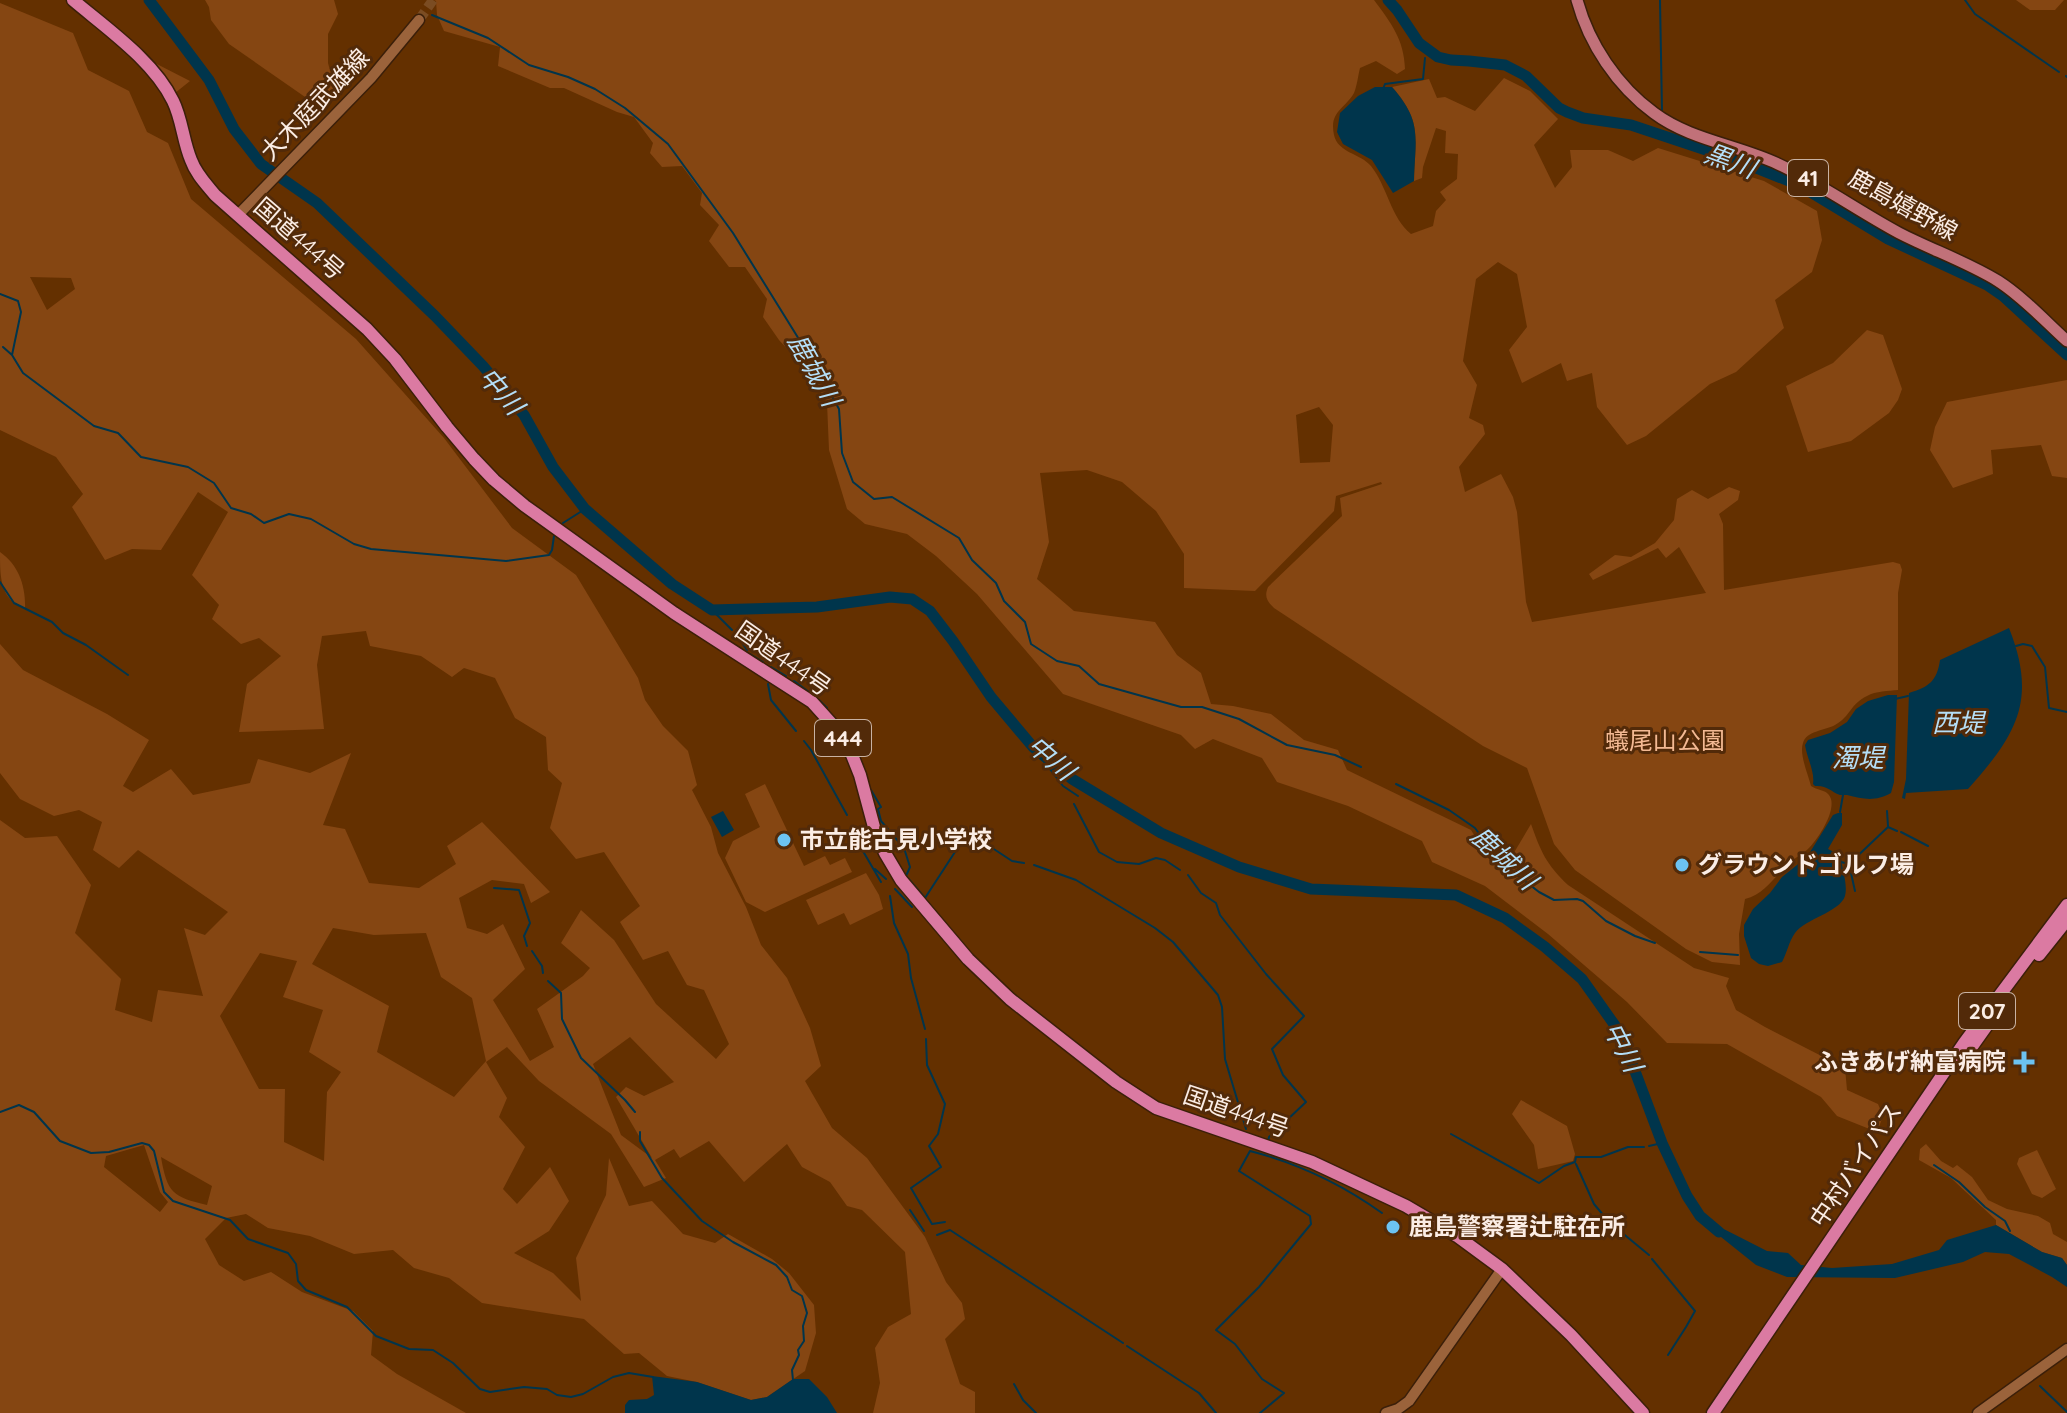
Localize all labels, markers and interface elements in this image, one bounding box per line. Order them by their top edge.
street label: 大木庭武雄線 [253,42,375,167]
water label: 黒川 [1700,136,1763,186]
road number: 41 [1788,160,1828,196]
street label: 鹿島嬉野線 [1844,162,1963,246]
street label: 国道444号 [248,191,351,286]
water label: 鹿城川 [781,328,849,414]
water label: 中川 [472,360,533,423]
street label: 国道444号 [730,614,837,702]
water label: 西堤 [1932,706,1987,739]
road number: 444 [815,720,871,756]
park label: 蟻尾山公園 [1605,725,1725,755]
water label: 中川 [1021,728,1084,789]
water label: 濁堤 [1832,741,1887,774]
water label: 鹿城川 [1465,819,1546,898]
place label: 市立能古見小学校 [800,824,992,854]
marker: 市立能古見小学校 [775,831,793,849]
place label: グラウンドゴルフ場 [1698,849,1914,879]
marker: グラウンドゴルフ場 [1673,856,1691,874]
road number: 207 [1959,993,2015,1029]
water label: 中川 [1597,1016,1651,1080]
place label: ふきあげ納富病院 [1814,1046,2006,1076]
marker: ふきあげ納富病院 [2013,1051,2035,1073]
street label: 国道444号 [1179,1079,1293,1143]
street label: 中村バイパス [1803,1097,1908,1232]
place label: 鹿島警察署辻駐在所 [1409,1211,1625,1241]
marker: 鹿島警察署辻駐在所 [1384,1218,1402,1236]

